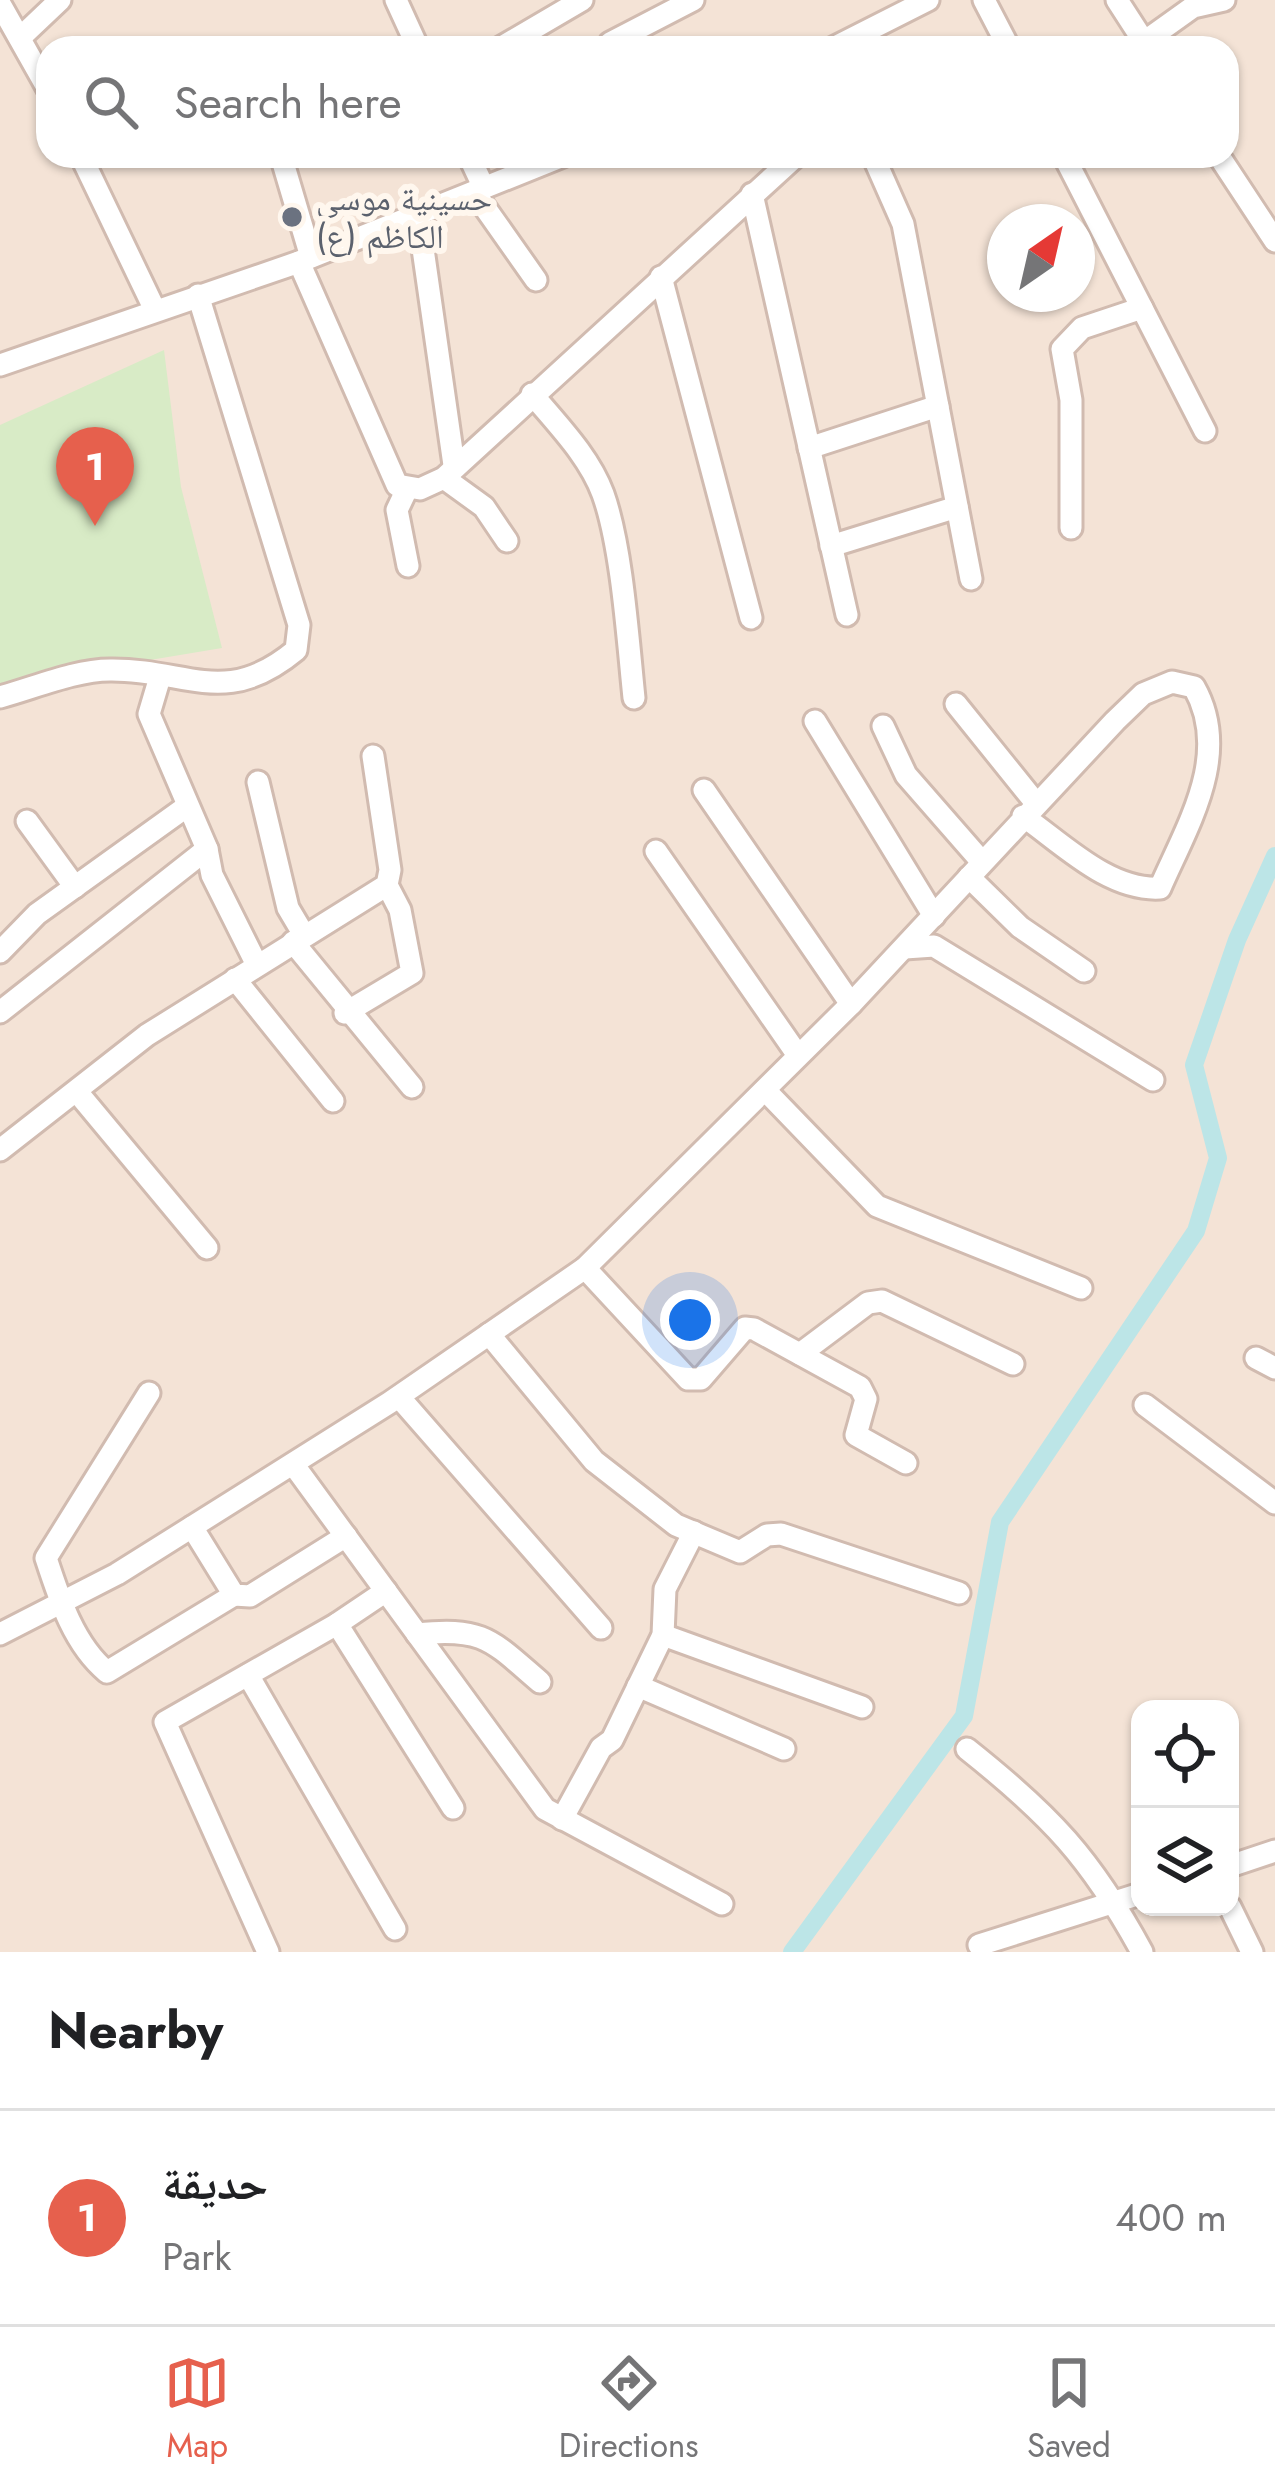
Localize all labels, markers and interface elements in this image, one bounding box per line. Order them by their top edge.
search box [36,36,1239,168]
icon: search [78,69,144,135]
text: Search here [174,70,402,135]
place label: حسينية موسى الكاظم (ع) [316,175,492,260]
marker: حسينية موسى الكاظم (ع) [279,204,305,230]
north arrow [987,204,1095,312]
pin: 1 [56,427,134,526]
your location [660,1290,720,1350]
map controls [1131,1700,1239,1916]
button: locate [1131,1700,1239,1808]
button: layers [1131,1808,1239,1916]
text: Nearby [48,1993,223,2067]
text: حديقة [162,2151,268,2216]
text: 1 [77,2189,97,2246]
text: 400 m [1115,2189,1227,2246]
text: Park [162,2228,232,2285]
tab: Map [164,2350,230,2469]
tab: Directions [559,2350,699,2469]
tab: Saved [1027,2350,1111,2469]

